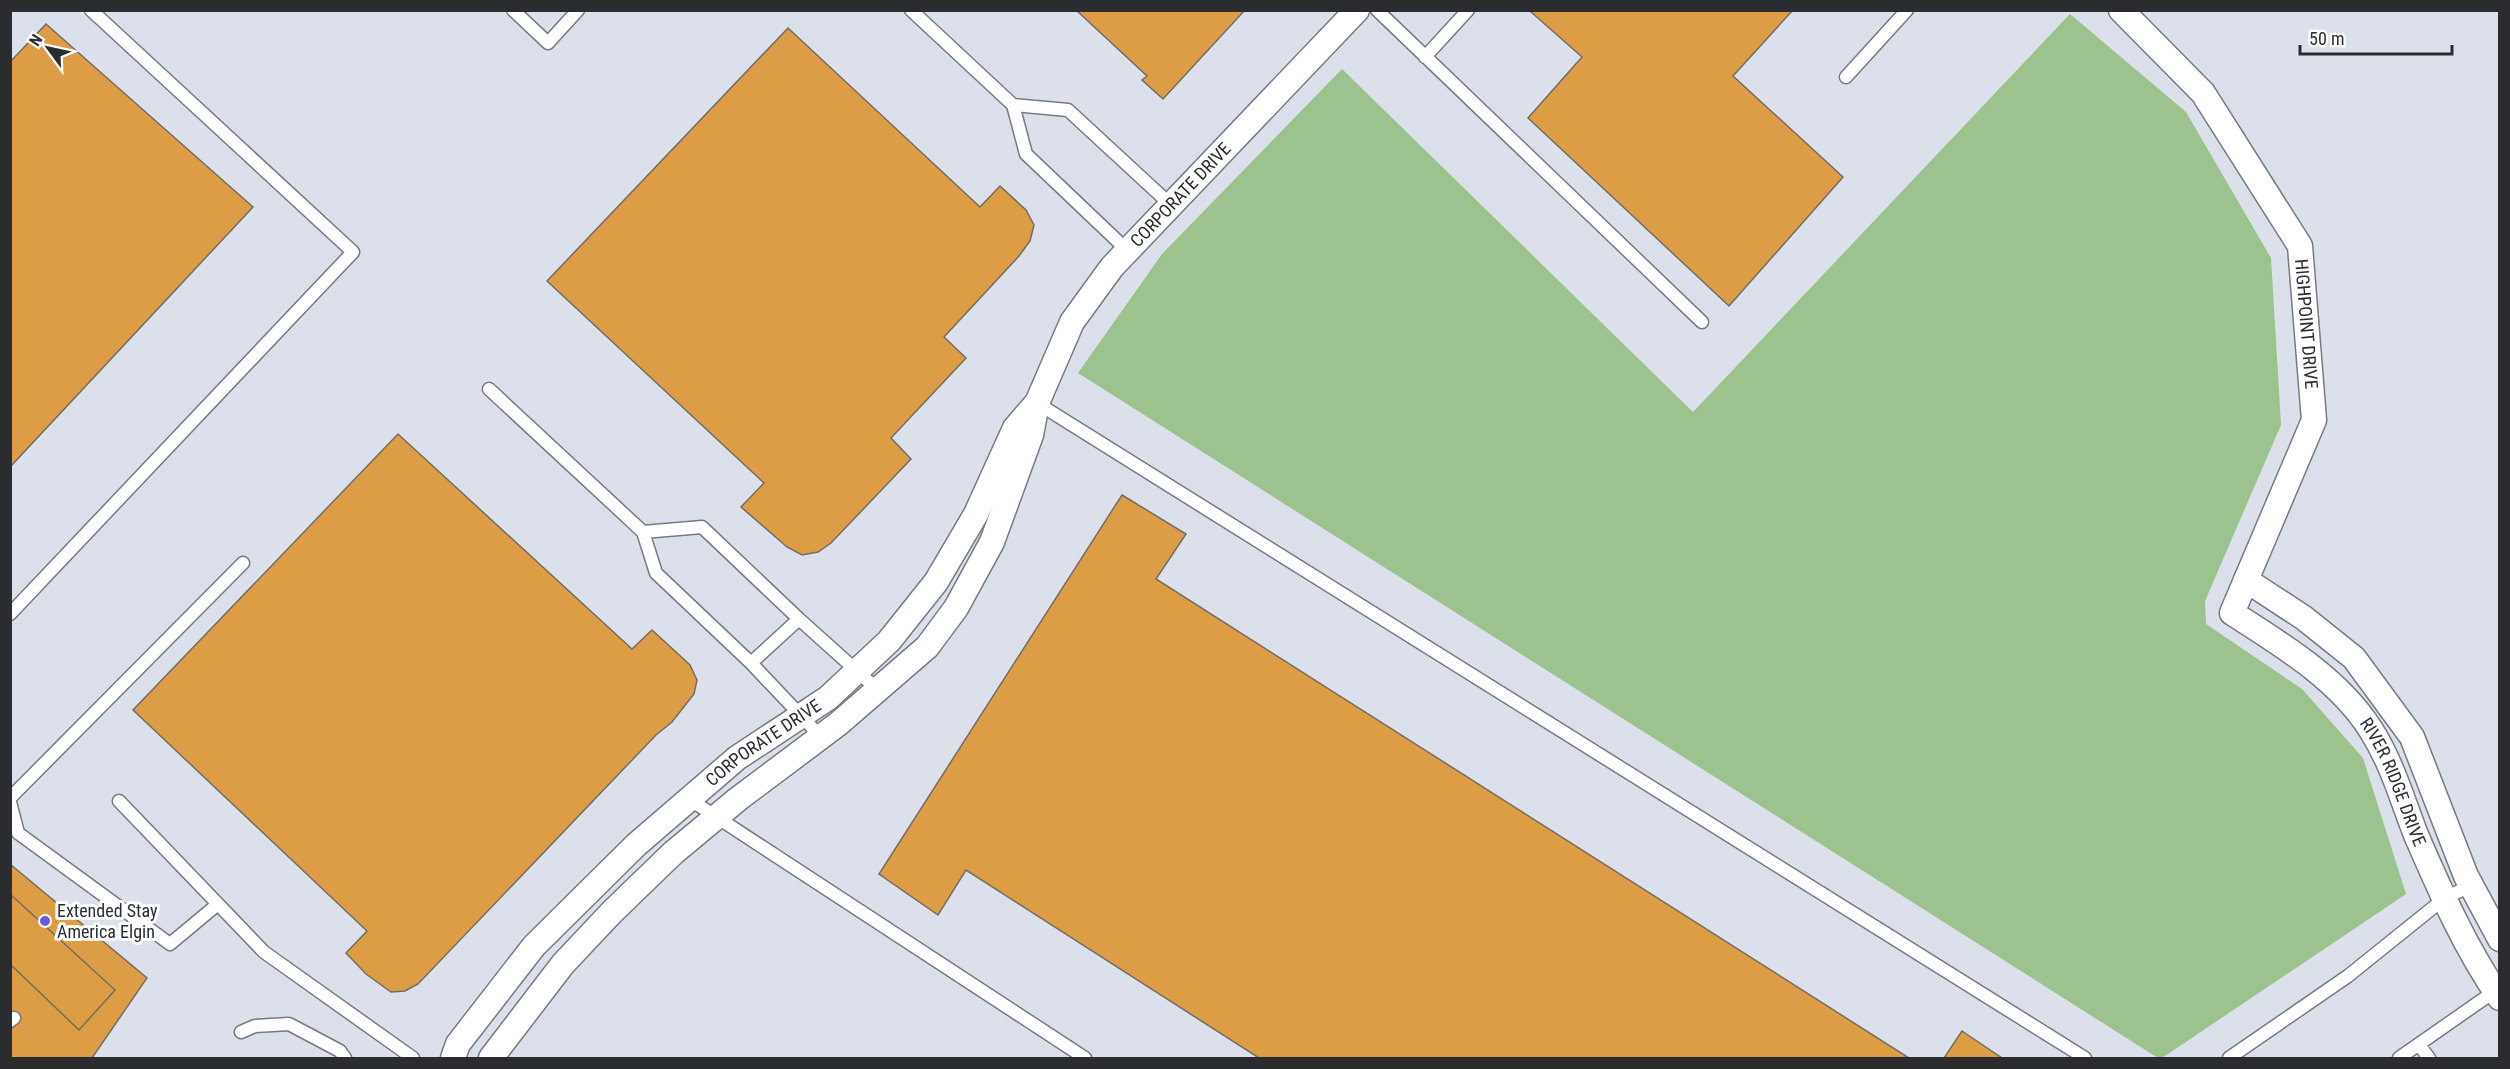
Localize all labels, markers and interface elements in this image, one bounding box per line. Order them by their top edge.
north arrow [18,18,78,78]
scale bar [2300,18,2452,56]
text: 50 m [2309,28,2344,49]
text: N [25,31,46,49]
street label: CORPORATE DRIVE [1126,138,1235,251]
street label: HIGHPOINT DRIVE [2291,258,2322,390]
street label: CORPORATE DRIVE [701,695,825,790]
street label: RIVER RIDGE DRIVE [2356,713,2431,849]
place label: Extended Stay America Elgin [57,900,158,942]
marker: Extended Stay America Elgin [38,914,52,928]

